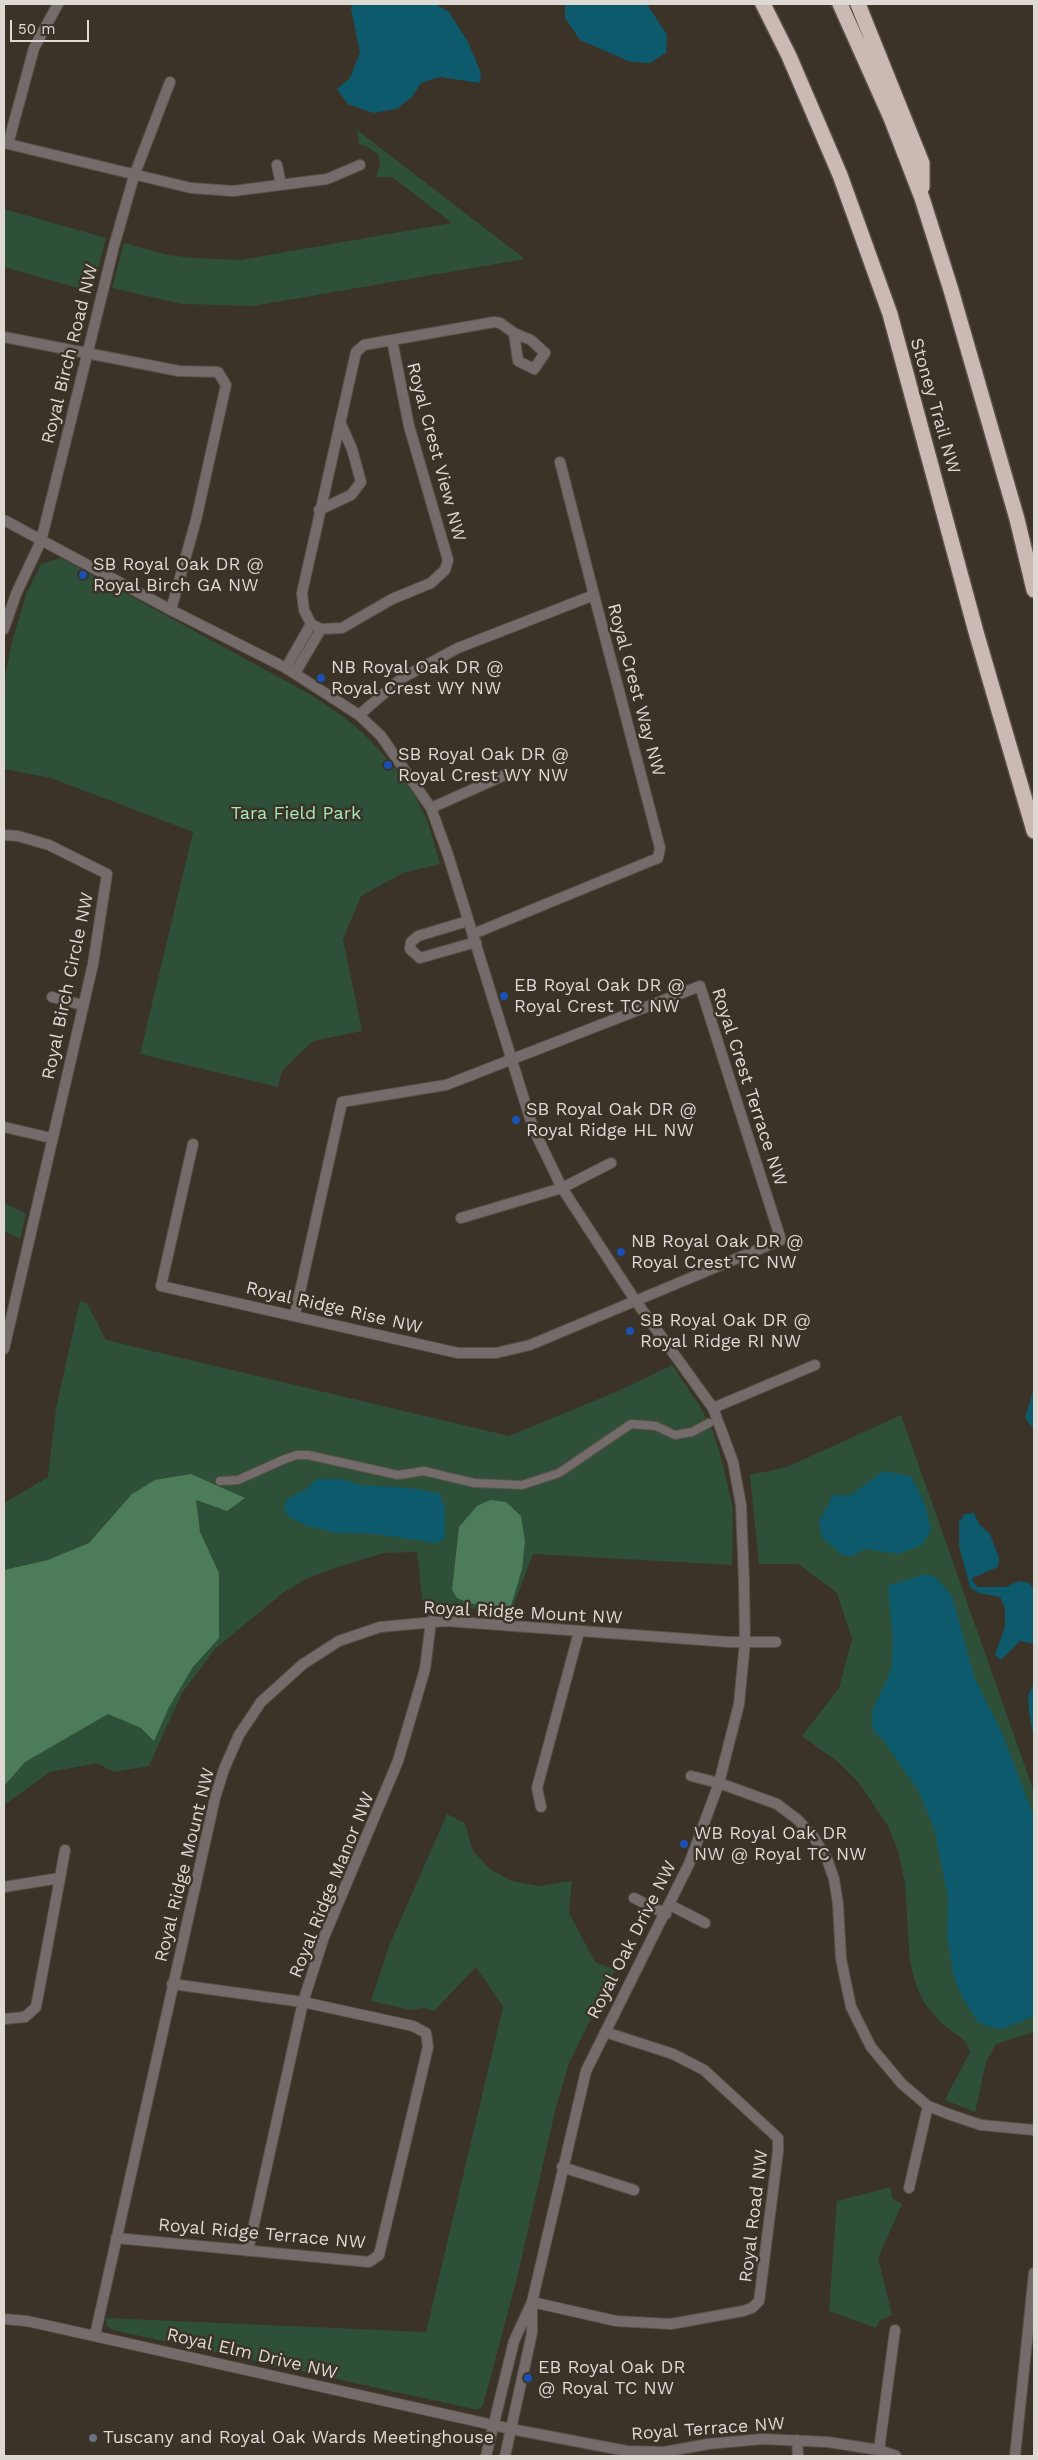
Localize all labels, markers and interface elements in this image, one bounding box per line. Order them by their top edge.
scale bar [12,10,91,42]
text: 50 m [18,20,55,38]
street label: Royal Birch Road NW [37,262,103,446]
street label: Stoney Trail NW [905,336,965,476]
street label: Royal Crest View NW [402,360,470,544]
place label: SB Royal Oak DR @ Royal Birch GA NW [93,554,264,596]
marker: SB Royal Oak DR @ Royal Birch GA NW [77,569,89,581]
street label: Royal Crest Way NW [603,601,669,779]
place label: NB Royal Oak DR @ Royal Crest WY NW [331,657,504,700]
marker: NB Royal Oak DR @ Royal Crest WY NW [315,672,327,684]
place label: SB Royal Oak DR @ Royal Crest WY NW [398,744,569,786]
marker: SB Royal Oak DR @ Royal Crest WY NW [382,759,394,771]
park label: Tara Field Park [231,803,361,825]
street label: Royal Birch Circle NW [38,890,98,1082]
place label: EB Royal Oak DR @ Royal Crest TC NW [514,975,685,1018]
street label: Royal Crest Terrace NW [707,985,791,1189]
marker: EB Royal Oak DR @ Royal Crest TC NW [498,990,510,1002]
place label: SB Royal Oak DR @ Royal Ridge HL NW [526,1099,697,1142]
marker: SB Royal Oak DR @ Royal Ridge HL NW [510,1114,522,1126]
place label: NB Royal Oak DR @ Royal Crest TC NW [631,1231,804,1274]
marker: NB Royal Oak DR @ Royal Crest TC NW [615,1246,627,1258]
street label: Royal Ridge Rise NW [244,1277,424,1339]
place label: SB Royal Oak DR @ Royal Ridge RI NW [640,1310,811,1352]
marker: SB Royal Oak DR @ Royal Ridge RI NW [624,1325,636,1337]
street label: Royal Ridge Mount NW [423,1597,623,1629]
street label: Royal Ridge Mount NW [150,1766,220,1964]
street label: Royal Ridge Manor NW [285,1789,379,1981]
place label: WB Royal Oak DR NW @ Royal TC NW [694,1823,867,1866]
marker: WB Royal Oak DR NW @ Royal TC NW [678,1838,690,1850]
street label: Royal Oak Drive NW [583,1857,681,2023]
street label: Royal Road NW [735,2148,773,2284]
street label: Royal Ridge Terrace NW [157,2214,367,2254]
street label: Royal Elm Drive NW [164,2324,340,2384]
place label: EB Royal Oak DR @ Royal TC NW [538,2357,685,2400]
marker: EB Royal Oak DR @ Royal TC NW [522,2372,534,2384]
street label: Royal Terrace NW [630,2413,786,2445]
place label: Tuscany and Royal Oak Wards Meetinghouse [103,2427,494,2449]
marker: Tuscany and Royal Oak Wards Meetinghouse [87,2432,99,2444]

